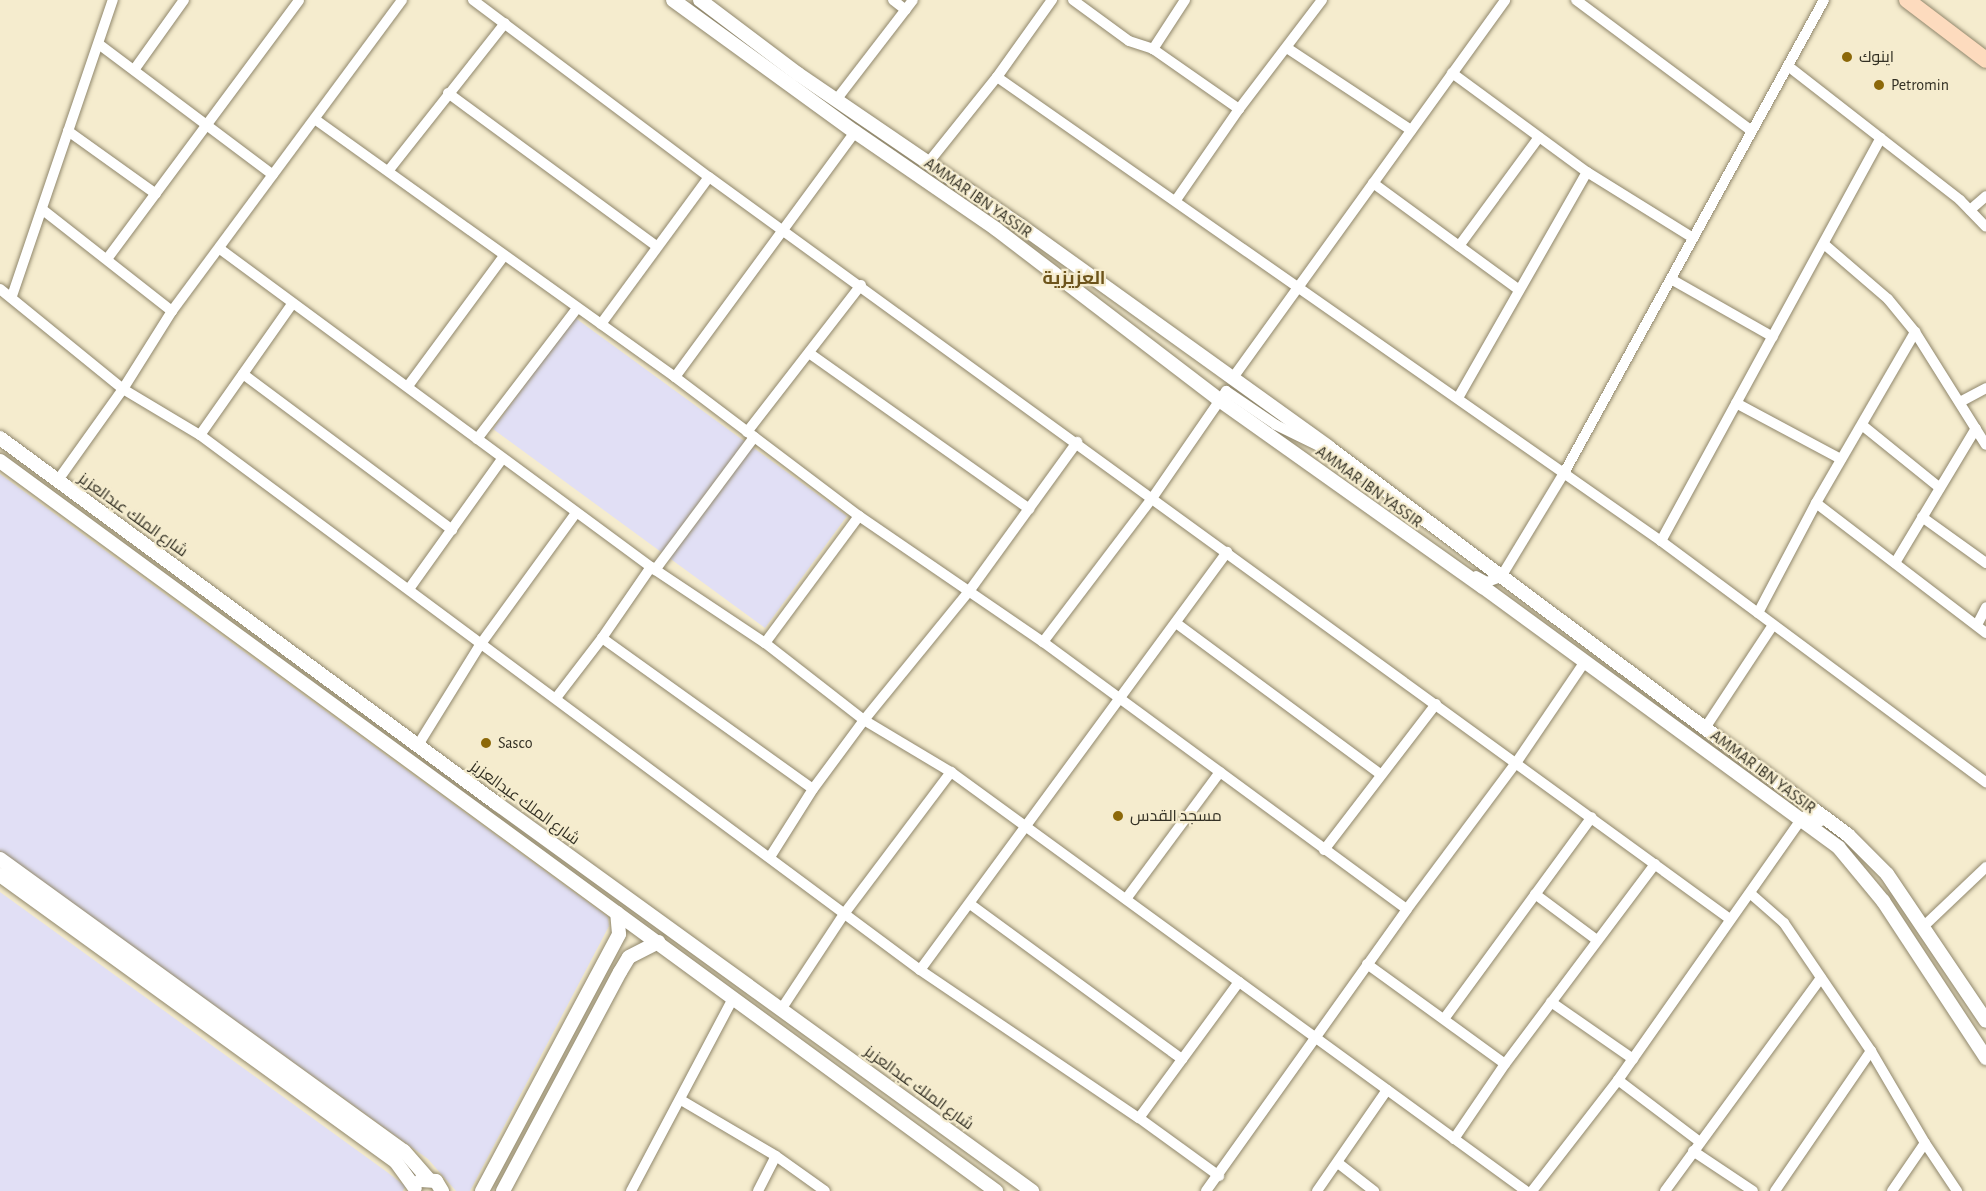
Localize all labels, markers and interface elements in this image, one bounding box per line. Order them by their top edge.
place label: اينوك [1859,47,1894,67]
marker: اينوك [1840,50,1854,64]
place label: Petromin [1891,75,1949,95]
marker: Petromin [1872,78,1886,92]
street label: AMMAR IBN YASSIR [921,154,1035,242]
district label: العزيزية [1043,268,1105,290]
street label: AMMAR IBN YASSIR [1312,442,1426,532]
street label: شارع الملك عبدالعزيز [75,469,191,561]
street label: AMMAR IBN YASSIR [1707,726,1819,818]
place label: Sasco [498,733,533,753]
marker: Sasco [479,736,493,750]
street label: شارع الملك عبدالعزيز [467,757,583,849]
place label: مسجد القدس [1130,806,1222,826]
marker: مسجد القدس [1111,809,1125,823]
street label: شارع الملك عبدالعزيز [861,1042,977,1134]

